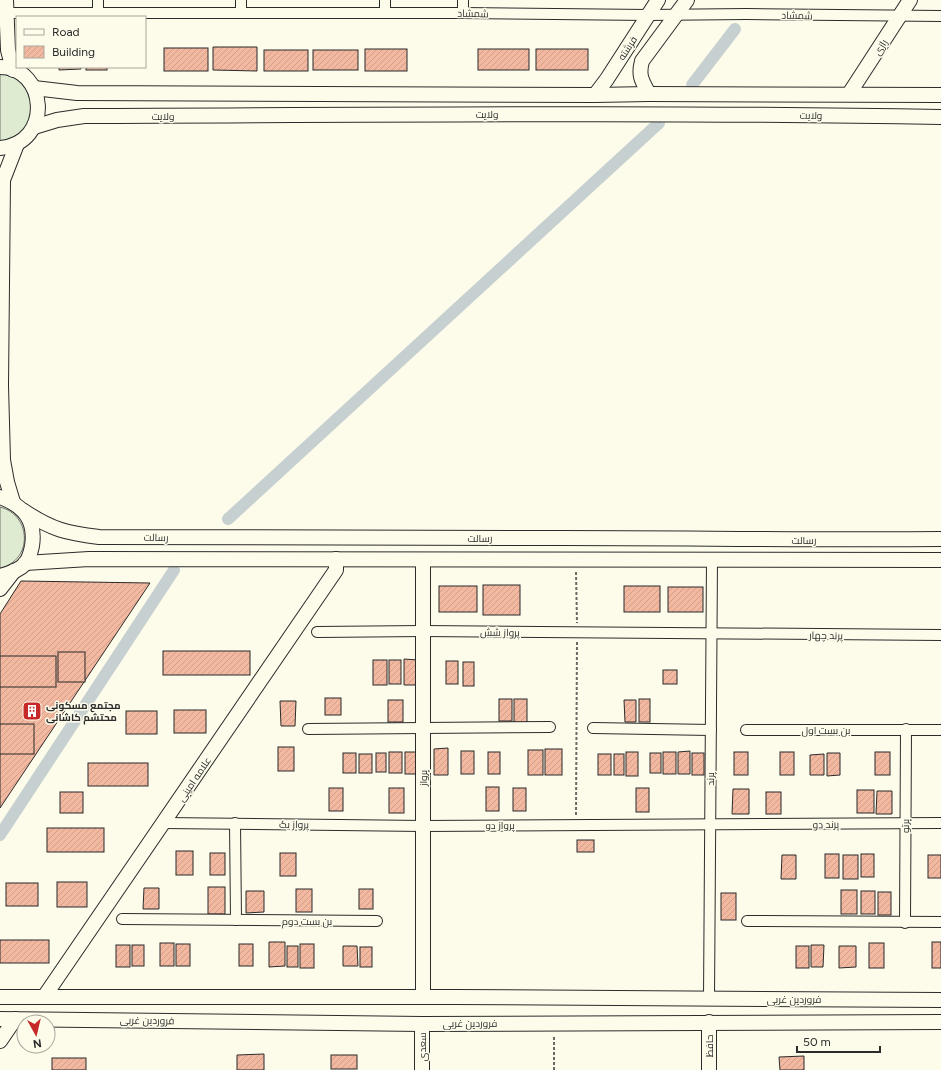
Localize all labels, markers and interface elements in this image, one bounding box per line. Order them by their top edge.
street label: شمشاد [457,7,489,20]
street label: شمشاد [781,9,813,22]
legend [16,16,146,68]
text: Road [52,25,80,39]
street label: فرشته [615,34,640,63]
street label: رازی [870,37,890,58]
text: Building [52,45,95,59]
street label: ولایت [476,108,498,121]
street label: ولایت [800,109,822,122]
street label: ولایت [152,110,174,123]
street label: رسالت [143,531,168,544]
street label: رسالت [468,532,492,545]
street label: رسالت [792,534,816,547]
street label: پرواز شش [480,626,520,639]
street label: پرند چهار [808,629,843,642]
place label: مجتمع مسکونی محتشم کاشانی [46,699,121,725]
building icon: مجتمع مسکونی محتشم کاشانی [21,700,43,722]
street label: بن بست اول [802,724,850,737]
street label: علامه امینی [175,754,214,804]
street label: پرواز [417,769,430,787]
street label: پرند [704,772,717,786]
street label: پرواز یک [279,818,309,831]
street label: پرند دو [813,818,840,831]
street label: پرواز دو [485,819,515,832]
street label: پرتو [899,819,912,833]
street label: بن بست دوم [282,915,332,929]
street label: فروردین غربی [767,993,821,1006]
north arrow [16,1014,56,1054]
street label: فروردین غربی [120,1014,174,1027]
street label: فروردین غربی [443,1017,497,1030]
scale bar [797,1028,880,1054]
street label: سعدی [416,1033,429,1061]
street label: حافظ [703,1035,716,1057]
text: 50 m [803,1035,831,1049]
text: N [32,1036,42,1050]

